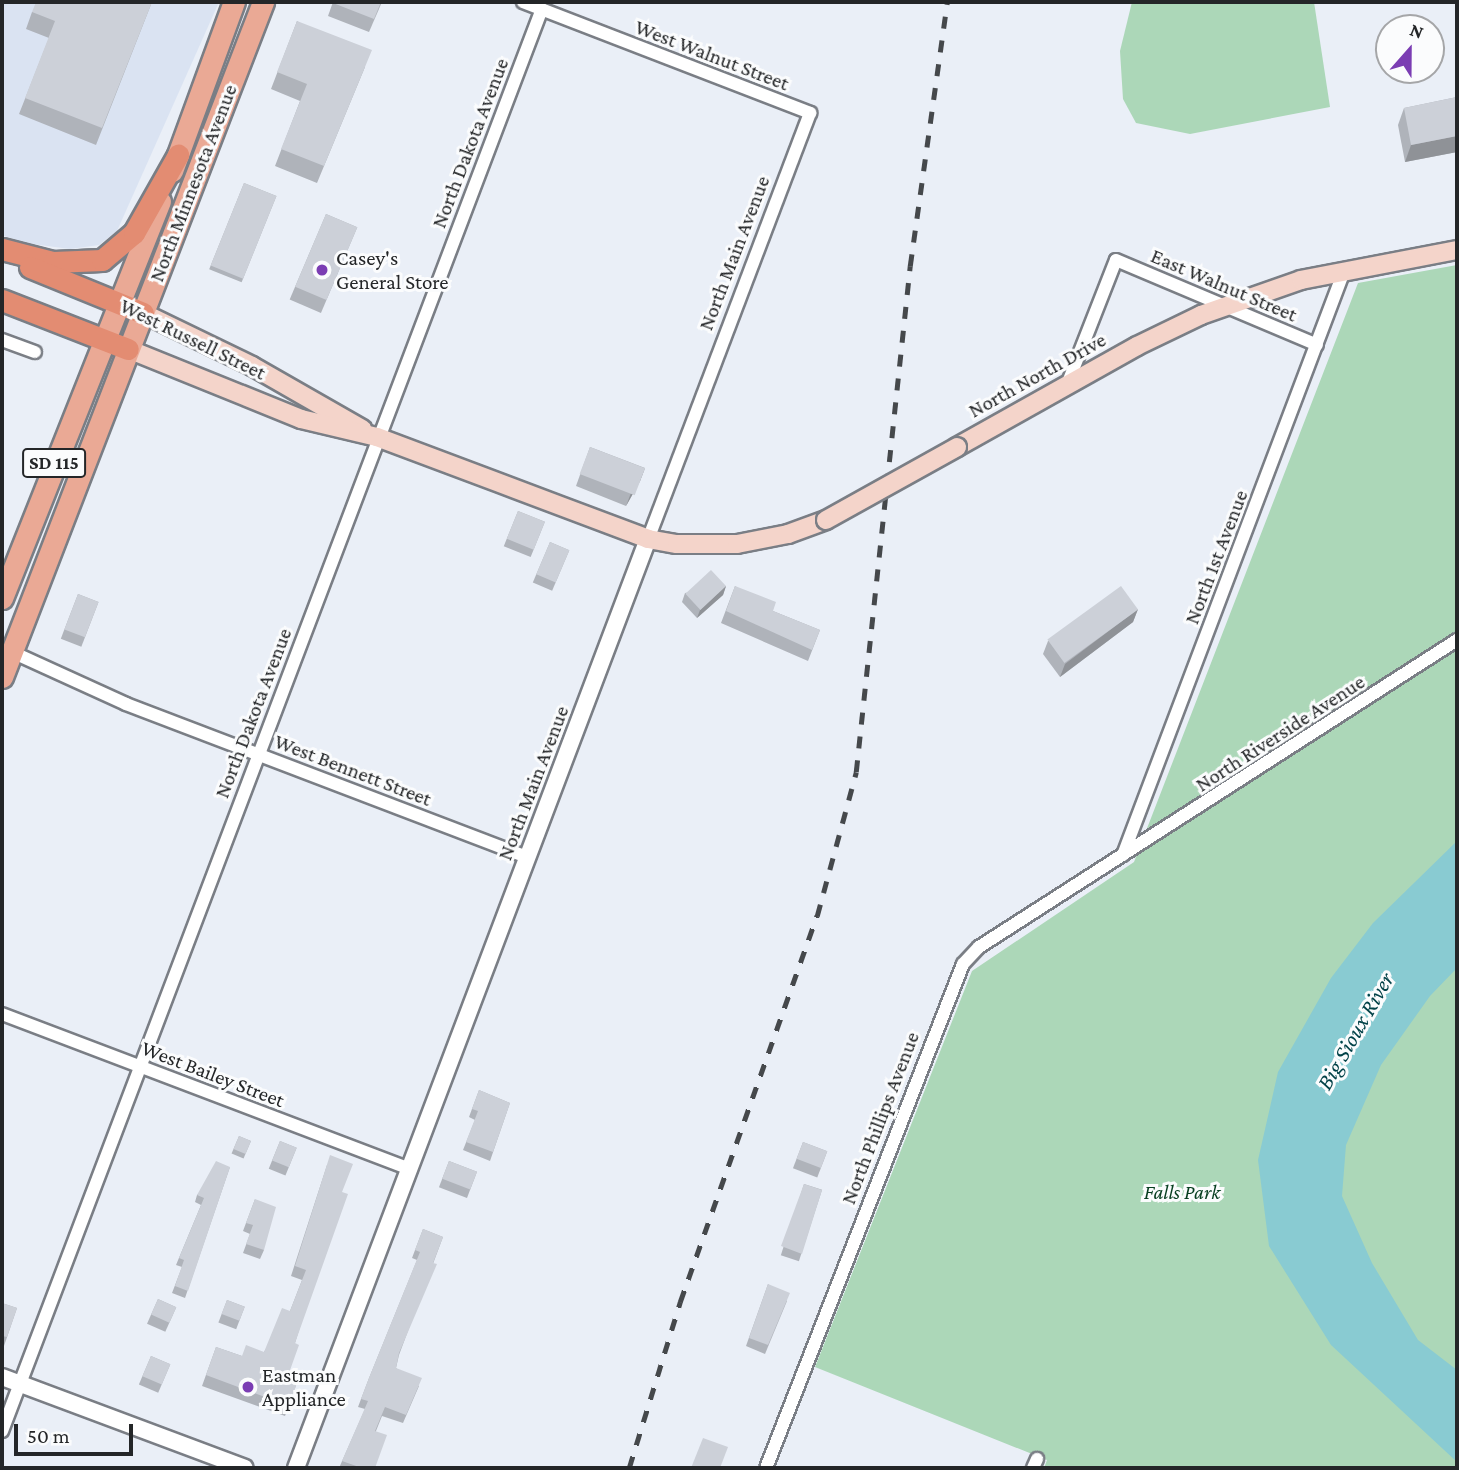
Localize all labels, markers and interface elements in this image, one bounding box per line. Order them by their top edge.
street label: West Walnut Street [631,14,793,96]
north arrow [1375,14,1445,84]
text: N [1407,19,1427,43]
street label: North Dakota Avenue [426,54,514,232]
street label: North Minnesota Avenue [144,81,242,285]
street label: North Main Avenue [693,172,775,334]
street label: East Walnut Street [1147,243,1301,327]
place label: Casey's General Store [336,245,449,295]
marker: Casey's General Store [314,262,330,278]
street label: West Russell Street [116,293,270,385]
street label: North North Drive [964,327,1110,423]
road number: SD 115 [21,447,87,478]
street label: North 1st Avenue [1179,486,1253,628]
street label: North Dakota Avenue [209,624,297,802]
street label: North Riverside Avenue [1191,669,1369,797]
street label: North Main Avenue [492,702,574,864]
street label: West Bennett Street [271,728,435,812]
water label: Big Sioux River [1310,967,1400,1095]
street label: North Phillips Avenue [836,1028,924,1208]
street label: West Bailey Street [138,1035,288,1113]
park label: Falls Park [1144,1179,1220,1205]
place label: Eastman Appliance [262,1362,346,1412]
marker: Eastman Appliance [240,1379,256,1395]
scale bar [18,1410,136,1454]
text: 50 m [27,1424,70,1448]

